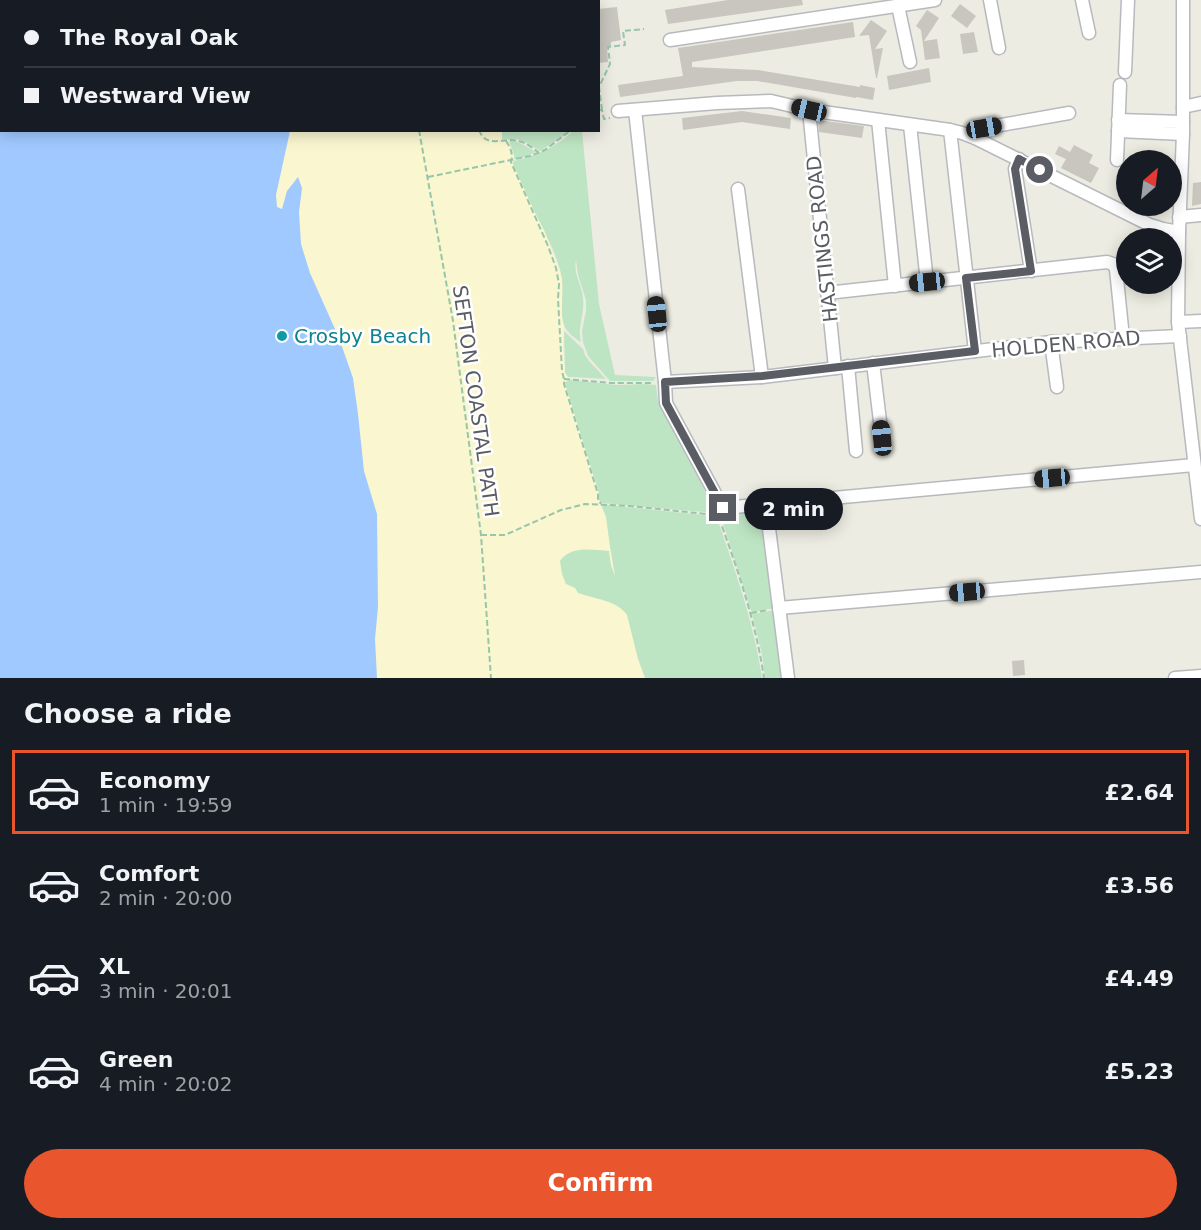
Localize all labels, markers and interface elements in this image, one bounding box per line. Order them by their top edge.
text: The Royal Oak [60,25,238,50]
text: Westward View [60,83,251,108]
car [789,97,829,123]
car [965,116,1003,140]
north arrow [1116,150,1182,216]
map controls [1116,150,1182,294]
street label: HASTINGS ROAD [801,154,843,324]
route start [1026,156,1053,183]
button: layers [1116,228,1182,294]
car [908,271,946,293]
street label: SEFTON COASTAL PATH [448,284,504,518]
car [646,295,668,333]
place label: Crosby Beach [294,324,431,348]
street label: HOLDEN ROAD [990,326,1142,362]
marker: Crosby Beach [275,329,289,343]
car [871,419,893,457]
car [1033,467,1071,489]
callout: 2 min [744,487,843,529]
route end [709,494,736,521]
text: 2 min [762,497,825,521]
car [948,581,986,603]
text: Choose a ride [24,698,232,729]
icon: car [27,765,81,819]
text: Economy [99,768,210,793]
text: £2.64 [1104,780,1174,805]
text: 1 min · 19:59 [99,793,233,817]
icon: car [27,858,81,912]
text: Comfort [99,861,199,886]
text: £3.56 [1104,873,1174,898]
text: 2 min · 20:00 [99,886,233,910]
icon: car [27,951,81,1005]
text: XL [99,954,130,979]
text: £4.49 [1104,966,1174,991]
text: 3 min · 20:01 [99,979,233,1003]
icon: car [27,1044,81,1098]
text: Green [99,1047,173,1072]
text: £5.23 [1104,1059,1174,1084]
text: 4 min · 20:02 [99,1072,233,1096]
button: Confirm [24,1149,1177,1218]

